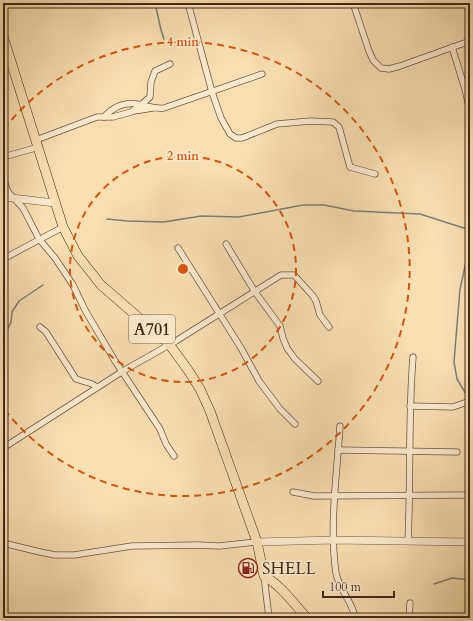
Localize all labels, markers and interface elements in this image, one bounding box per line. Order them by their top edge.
text: 4 min [167,34,199,50]
text: 2 min [167,148,199,164]
centre of rings [176,262,190,276]
road number: A701 [129,315,175,343]
fuel station icon: SHELL [237,557,259,579]
place label: SHELL [262,557,317,580]
scale bar [323,573,394,599]
text: 100 m [329,579,362,595]

